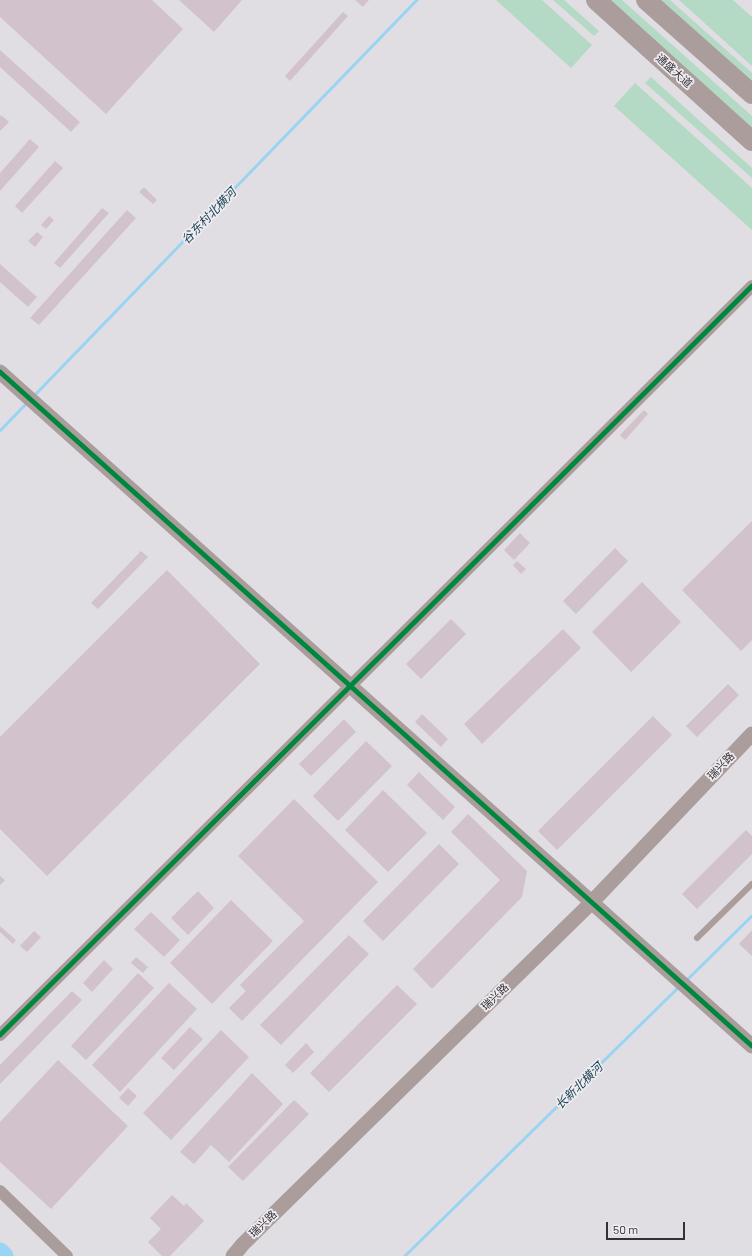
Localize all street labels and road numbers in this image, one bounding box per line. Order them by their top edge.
street label: 通盛大道 [653,51,695,91]
street label: 瑞兴路 [705,750,737,782]
street label: 瑞兴路 [479,981,511,1013]
street label: 瑞兴路 [247,1208,279,1240]

